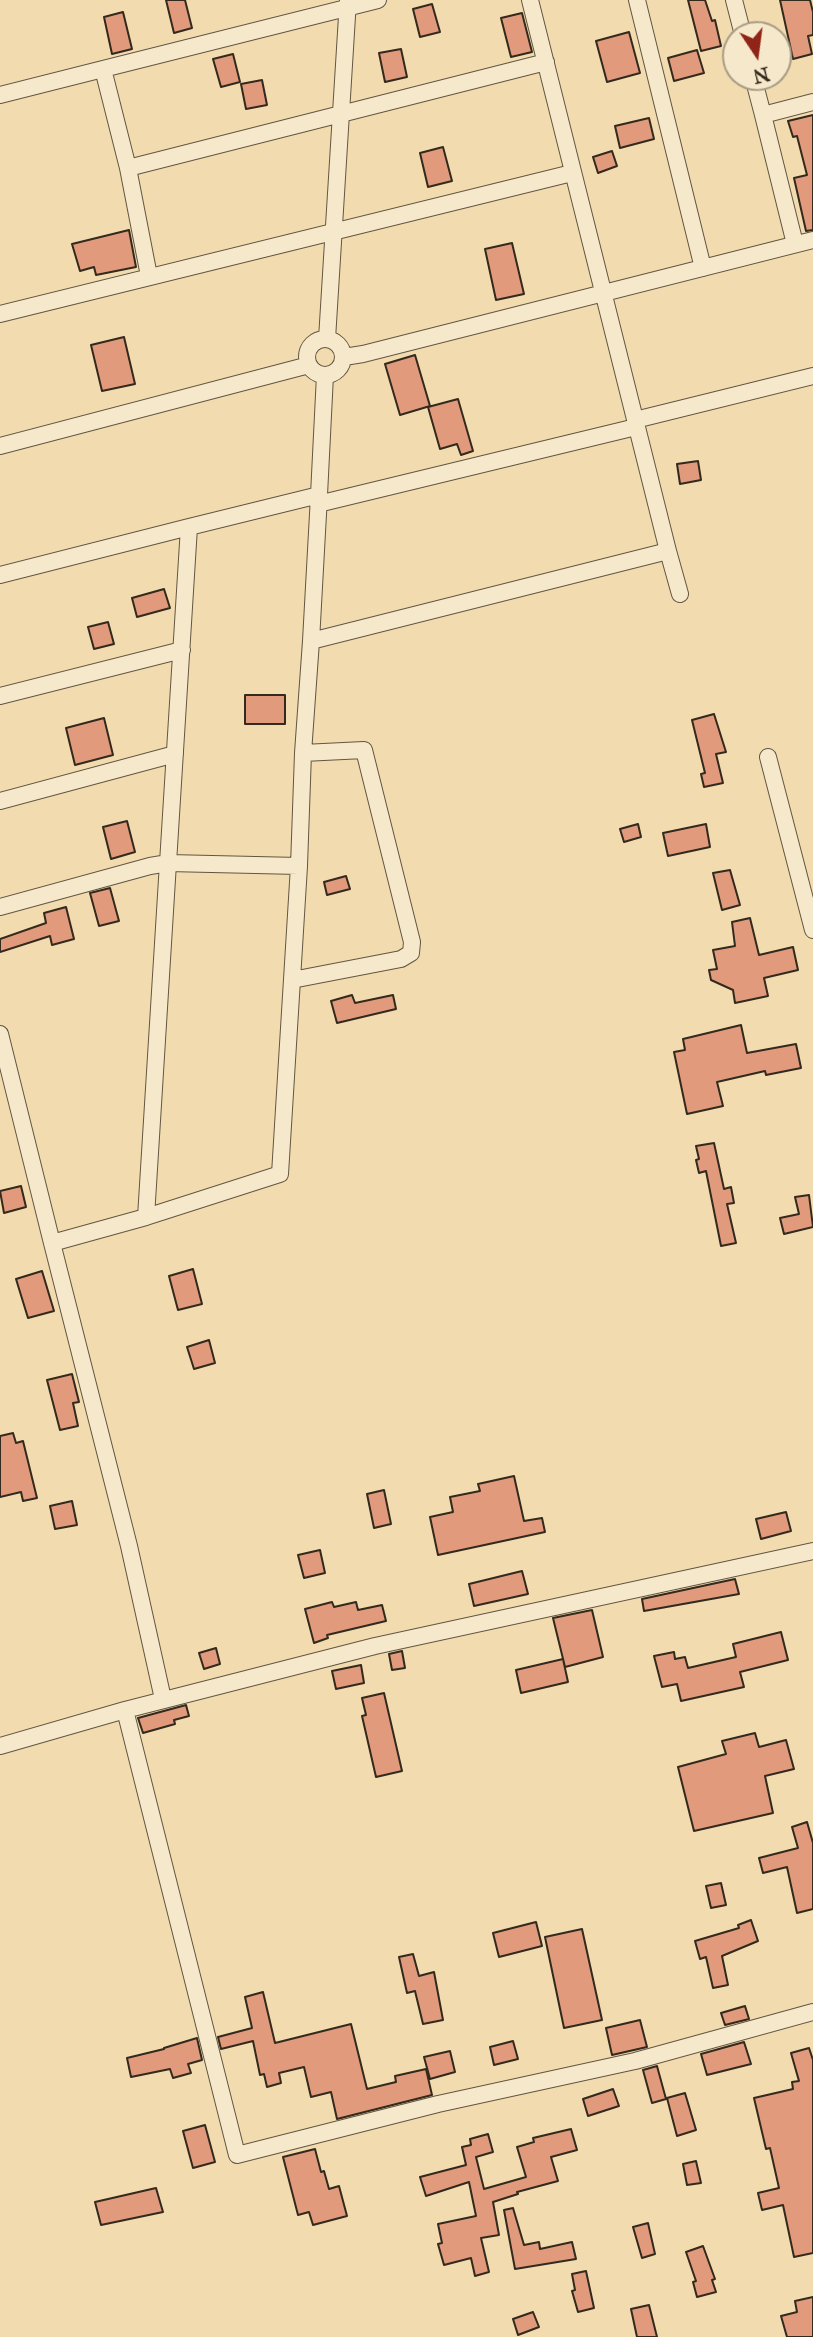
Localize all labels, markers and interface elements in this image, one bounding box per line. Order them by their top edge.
north arrow [722,21,792,91]
text: N [751,62,772,88]

